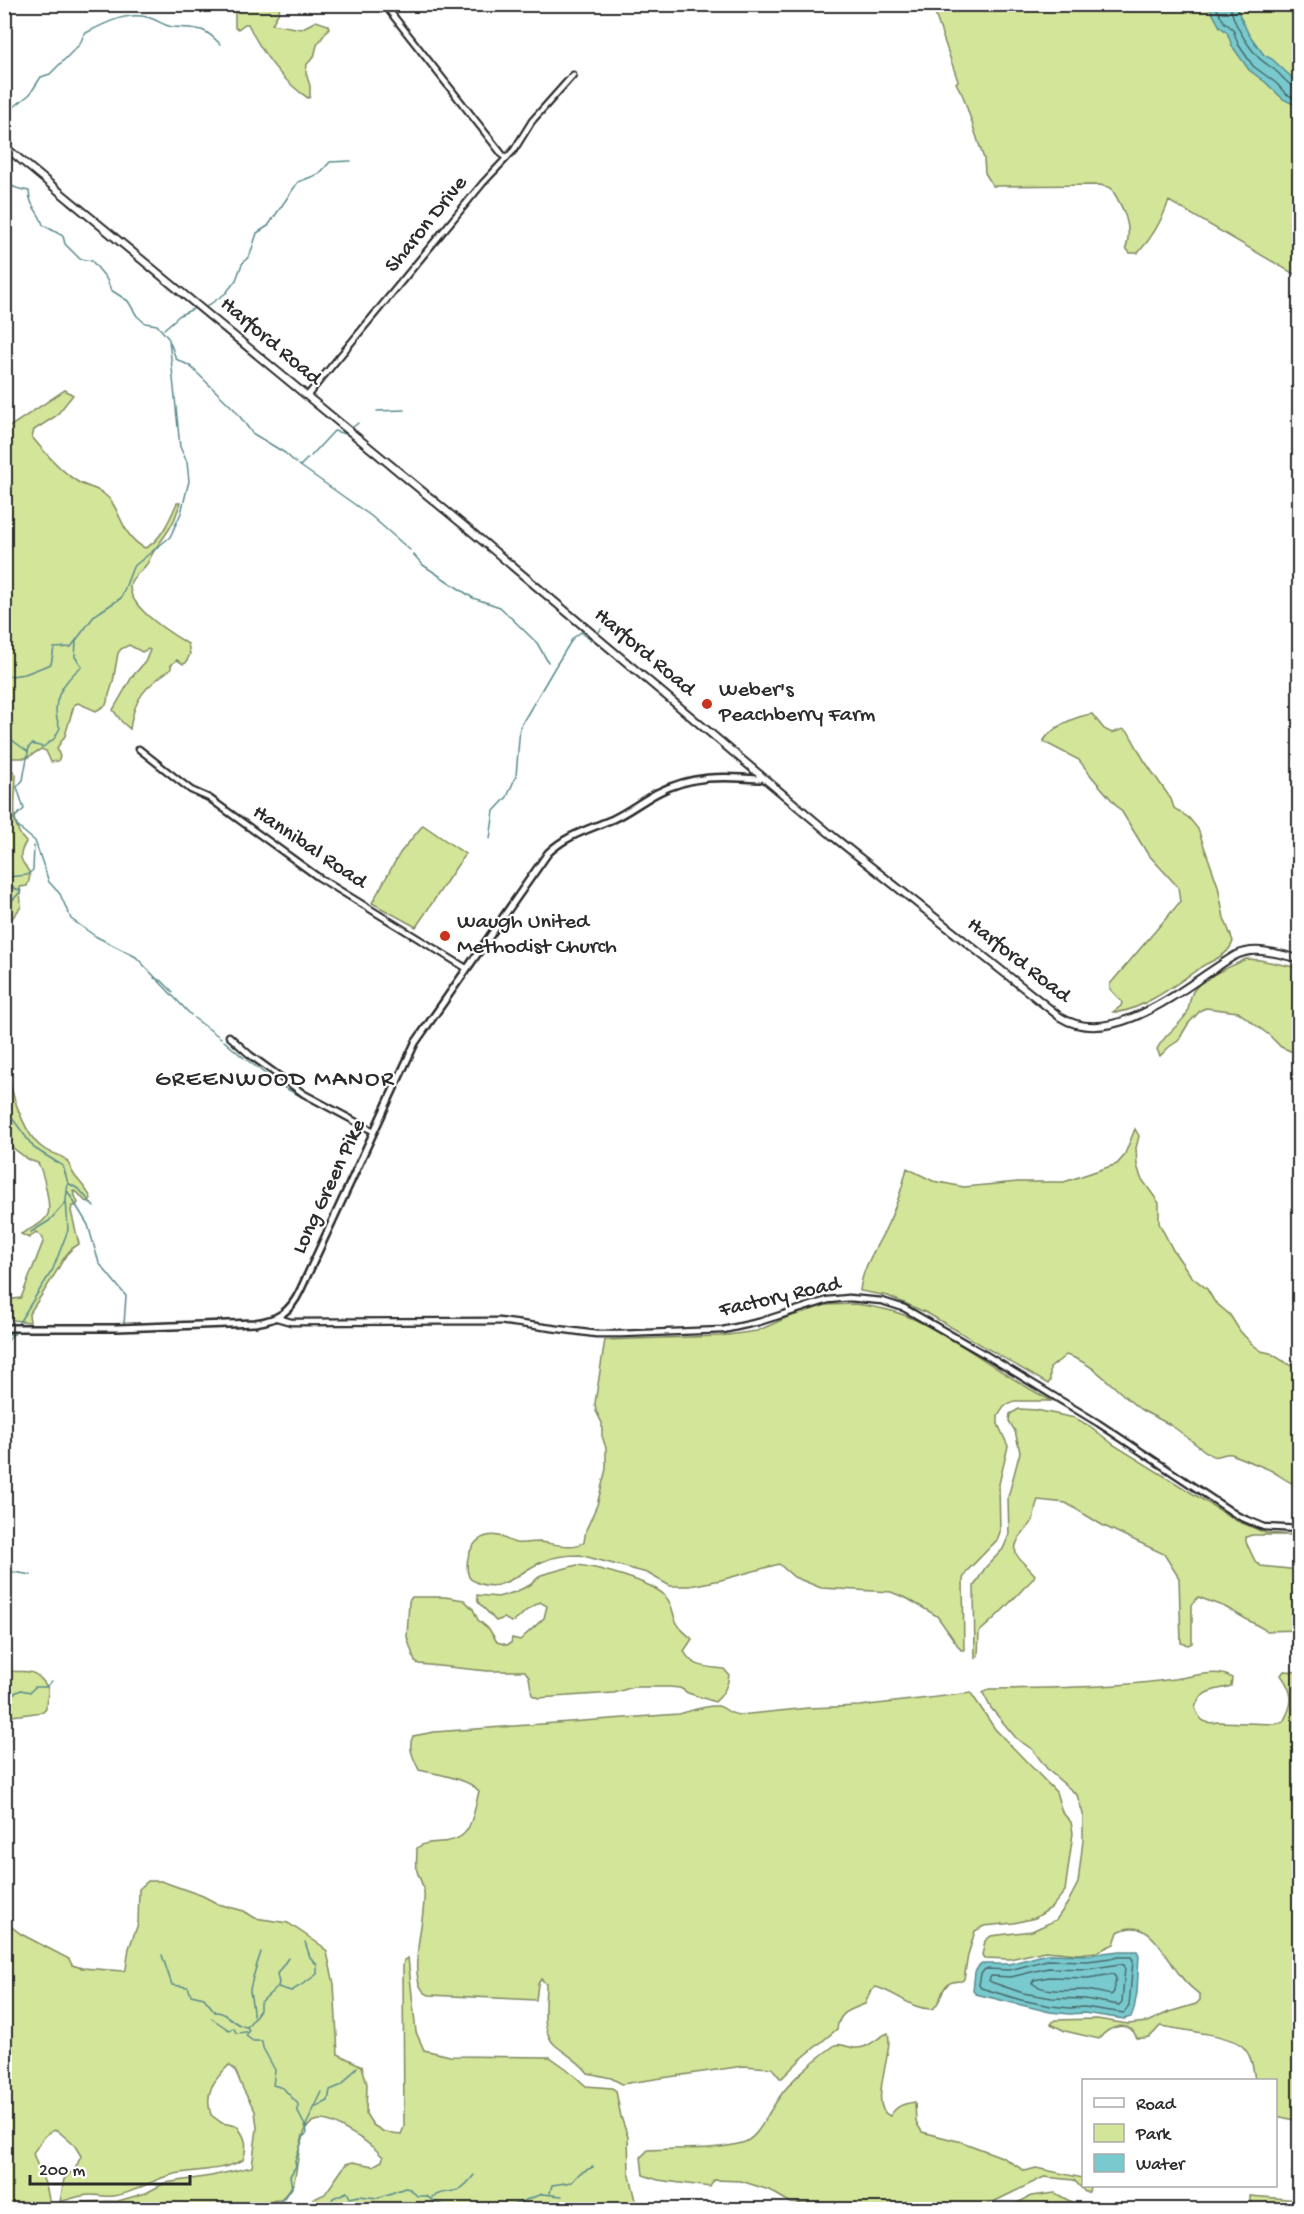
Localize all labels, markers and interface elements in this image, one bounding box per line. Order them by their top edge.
street label: Sharon Drive [380,171,474,279]
street label: Harford Road [214,292,328,393]
street label: Harford Road [588,603,702,704]
place label: Weber's Peachberry Farm [718,678,876,729]
marker: Weber's Peachberry Farm [700,697,714,711]
street label: Hannibal Road [247,800,373,897]
place label: Waugh United Methodist Church [457,910,617,961]
street label: Harford Road [961,912,1077,1011]
marker: Waugh United Methodist Church [438,929,452,943]
district label: GREENWOOD MANOR [155,1066,395,1095]
street label: Long Green Pike [287,1115,373,1259]
street label: Factory Road [716,1271,845,1325]
legend [1082,2079,1277,2187]
text: Road [1136,2095,1177,2116]
text: Park [1135,2125,1172,2146]
scale bar [30,2148,190,2186]
text: Water [1136,2155,1186,2176]
text: 200 m [39,2161,86,2182]

